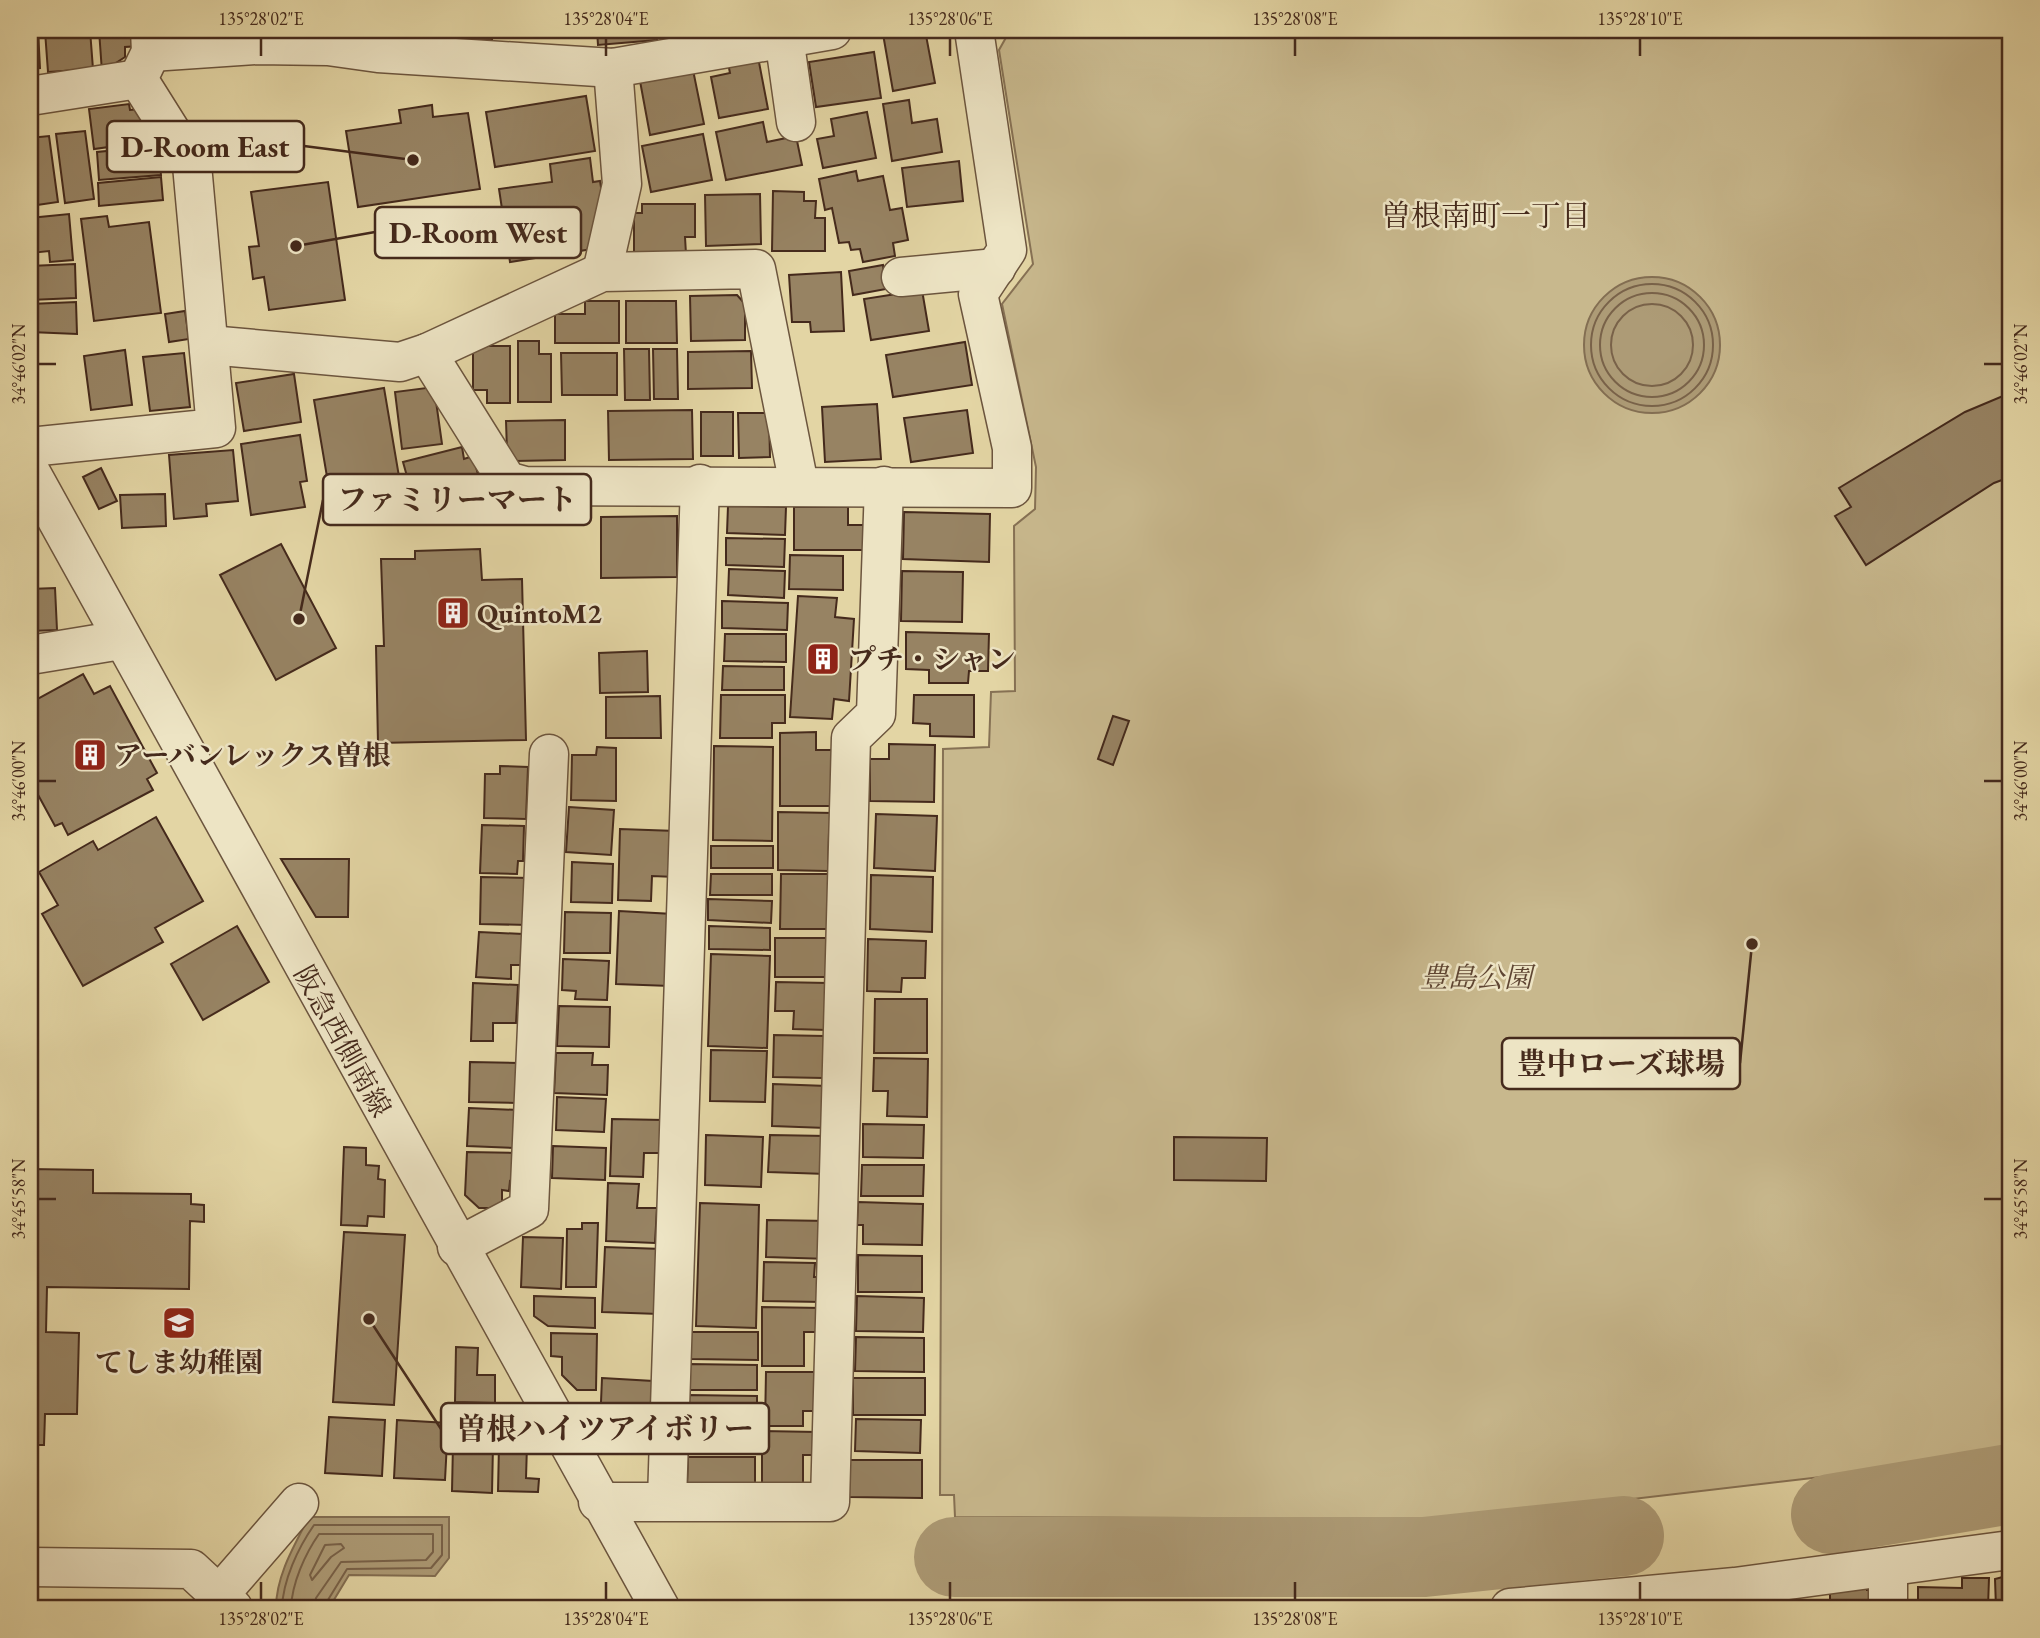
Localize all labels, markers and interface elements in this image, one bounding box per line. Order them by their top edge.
text: 135°28'02"E [218,7,304,30]
text: 135°28'04"E [563,7,649,30]
text: 135°28'06"E [907,7,993,30]
text: 135°28'08"E [1252,7,1338,30]
text: 135°28'10"E [1597,7,1683,30]
callout: D-Room East [107,121,304,172]
text: D-Room East [120,127,290,166]
district label: 曽根南町一丁目 [1381,196,1591,235]
callout: D-Room West [375,207,581,258]
text: D-Room West [389,213,568,252]
text: 34°46'02"N [7,323,30,404]
text: 34°46'02"N [2009,323,2032,404]
callout: ファミリーマート [323,474,591,525]
text: ファミリーマート [337,480,577,519]
building icon: QuintoM2 [434,594,472,632]
place label: QuintoM2 [477,595,602,631]
building icon: プチ・シャン [804,640,842,678]
place label: プチ・シャン [848,641,1015,677]
building icon: アーバンレックス曽根 [71,736,109,774]
place label: アーバンレックス曽根 [114,737,391,773]
text: 34°46'00"N [7,740,30,821]
text: 34°46'00"N [2009,740,2032,821]
street label: 阪急西側南線 [287,959,399,1123]
park label: 豊島公園 [1420,959,1536,995]
callout: 豊中ローズ球場 [1502,1038,1740,1089]
text: 豊中ローズ球場 [1517,1044,1725,1083]
text: 34°45'58"N [7,1158,30,1239]
text: 34°45'58"N [2009,1158,2032,1239]
school or university icon: てしま幼稚園 [160,1304,198,1342]
place label: てしま幼稚園 [95,1344,263,1380]
callout: 曽根ハイツアイボリー [441,1403,769,1454]
text: 曽根ハイツアイボリー [456,1409,754,1448]
text: 135°28'02"E [218,1607,304,1630]
text: 135°28'04"E [563,1607,649,1630]
text: 135°28'06"E [907,1607,993,1630]
text: 135°28'08"E [1252,1607,1338,1630]
text: 135°28'10"E [1597,1607,1683,1630]

